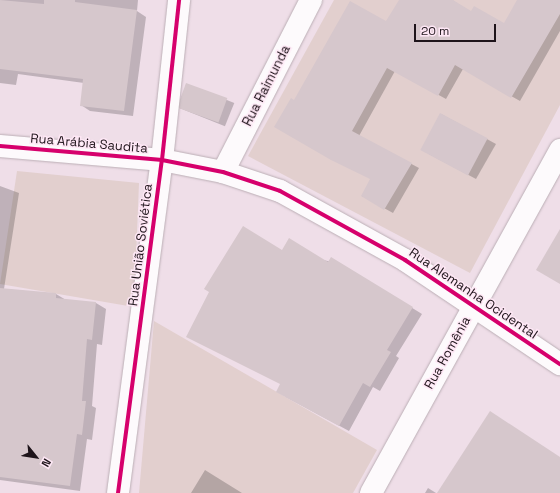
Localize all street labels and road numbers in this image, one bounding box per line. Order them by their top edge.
street label: Rua Raimunda [240,43,294,129]
street label: Rua Arábia Saudita [30,131,148,157]
street label: Rua União Soviética [126,183,156,307]
street label: Rua Alemanha Ocidental [406,245,540,343]
street label: Rua Romênia [422,314,474,392]

